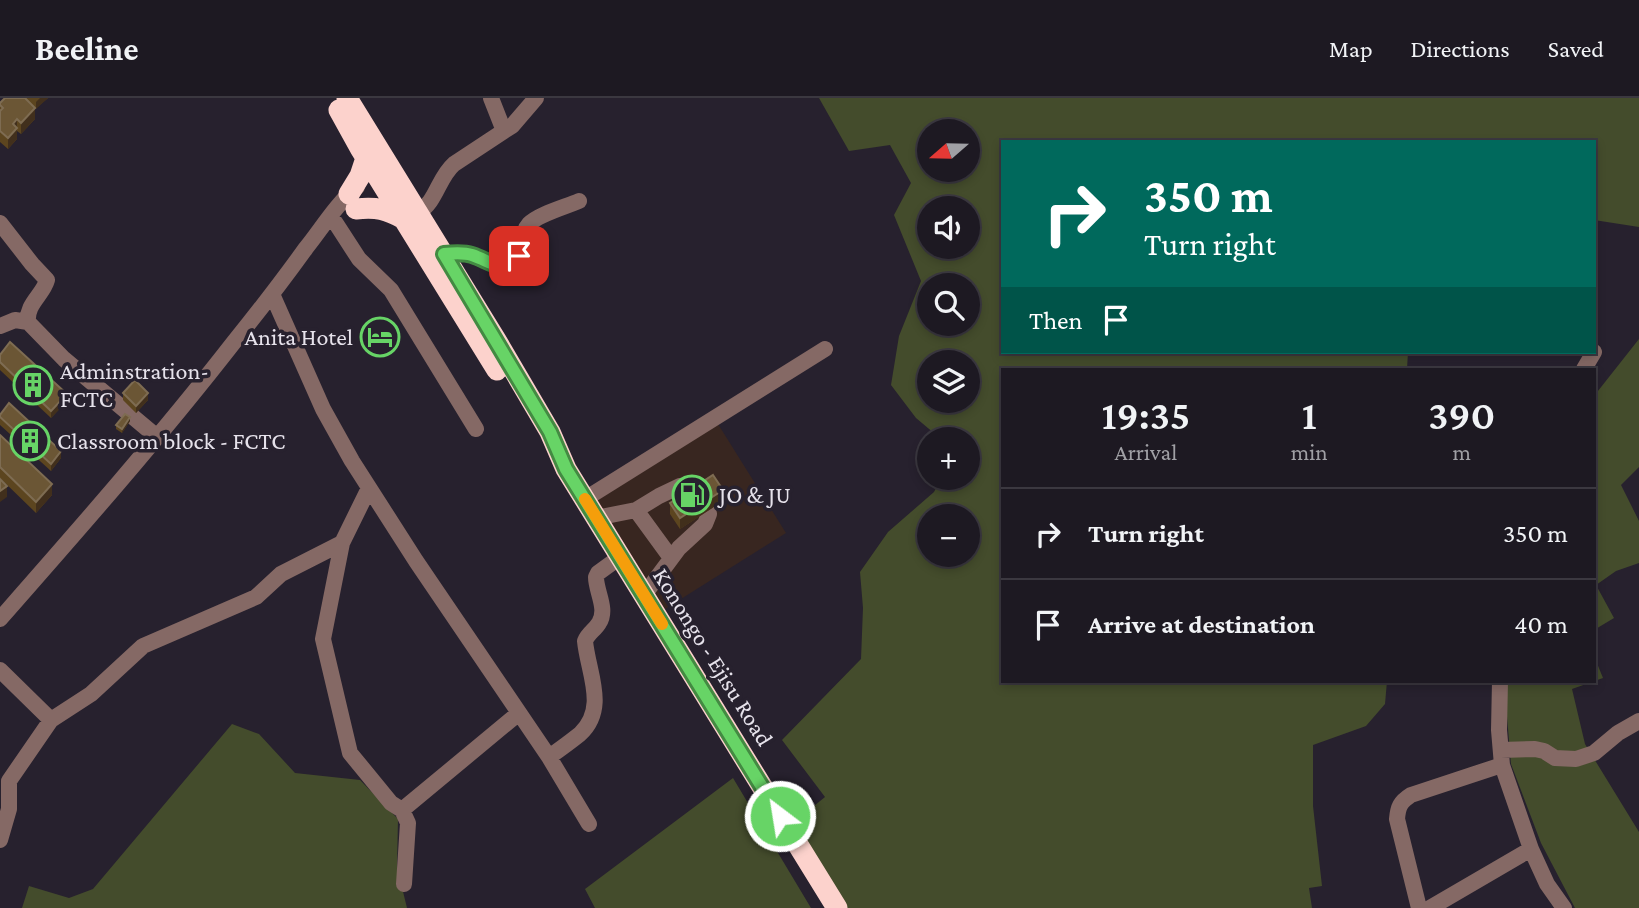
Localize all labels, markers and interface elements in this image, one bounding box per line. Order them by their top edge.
text: Beeline [35,30,139,67]
text: Map [1329,35,1373,62]
text: Directions [1411,35,1510,62]
text: Saved [1548,35,1604,62]
north arrow [917,119,980,182]
map controls [917,119,980,567]
icon: right [1029,168,1120,259]
text: 350 m [1144,168,1273,223]
button: sound [917,196,980,259]
pin [489,226,549,286]
text: Turn right [1144,226,1276,262]
icon: arrive [500,237,538,275]
button: search [917,273,980,336]
icon: arrive [1097,301,1135,339]
text: Then [1029,306,1083,335]
hotel icon: Anita Hotel [359,316,401,358]
place label: Anita Hotel [244,323,353,350]
button: layers [917,350,980,413]
place label: Adminstration- FCTC [60,357,209,412]
building icon: Adminstration- FCTC [12,364,54,406]
text: 19:35 [1102,391,1190,438]
text: 1 [1302,391,1317,438]
text: 390 [1428,391,1495,438]
building icon: Classroom block - FCTC [9,420,51,462]
place label: Classroom block - FCTC [57,427,286,454]
button: + [917,427,980,490]
text: Arrival [1115,439,1177,465]
text: min [1291,439,1328,465]
text: m [1453,439,1471,465]
fuel station icon: JO & JU [671,474,713,516]
place label: JO & JU [717,481,791,508]
button: − [917,504,980,567]
icon: right [1029,515,1067,553]
text: Turn right [1088,519,1204,548]
text: 350 m [1503,519,1568,548]
street label: Konongo - Ejisu Road [648,563,779,751]
icon: arrive [1029,606,1067,644]
text: Arrive at destination [1088,610,1315,639]
text: 40 m [1514,610,1568,639]
position arrow [743,779,817,853]

